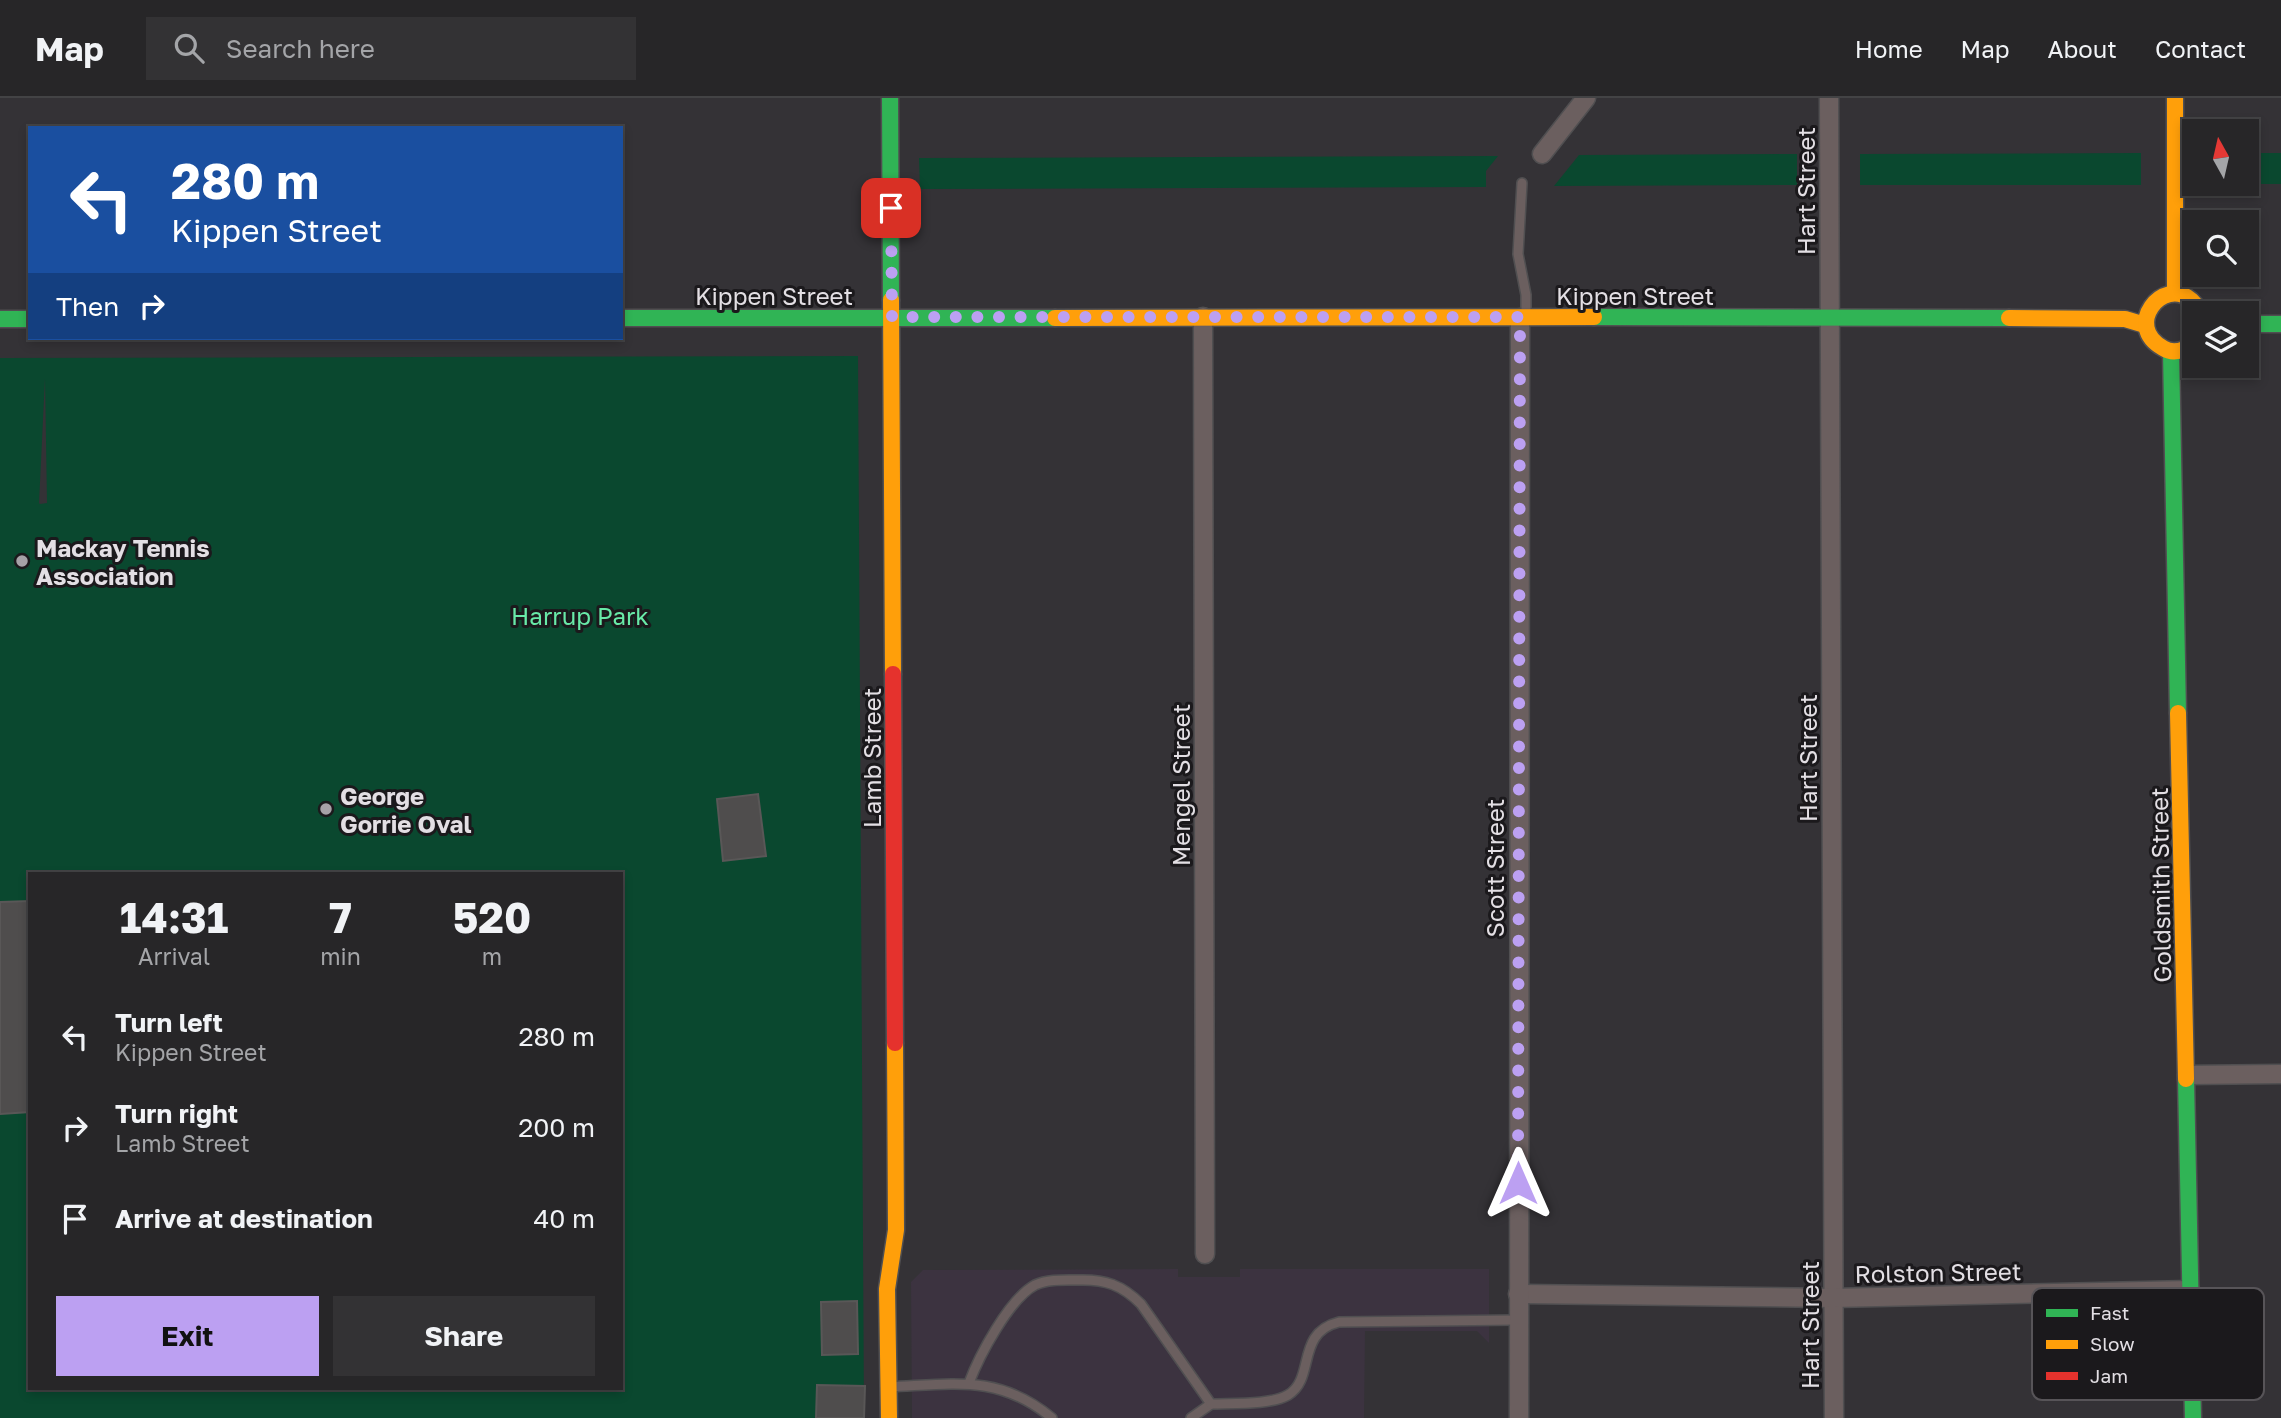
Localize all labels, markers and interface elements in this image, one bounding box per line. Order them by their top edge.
search box [146,17,636,80]
text: Map [35,29,104,68]
icon: search [170,29,208,67]
text: Search here [226,33,375,64]
text: Home [1855,34,1923,63]
text: Map [1961,34,2010,63]
text: About [2048,34,2117,63]
text: Contact [2155,34,2246,63]
north arrow [2182,119,2259,196]
map controls [2182,119,2259,378]
street label: Hart Street [1791,127,1820,255]
text: 280 m [171,151,319,210]
icon: left [56,154,147,245]
pin [861,178,921,238]
icon: arrive [872,189,910,227]
button: search [2182,210,2259,287]
text: Kippen Street [171,211,382,249]
street label: Kippen Street [695,281,853,310]
street label: Kippen Street [1556,281,1714,310]
icon: right [133,287,171,325]
text: Then [56,291,119,322]
button: layers [2182,301,2259,378]
place label: Mackay Tennis Association [36,533,210,590]
marker: Mackay Tennis Association [14,553,30,569]
park label: Harrup Park [511,601,649,630]
street label: Lamb Street [857,688,886,828]
street label: Hart Street [1793,694,1822,822]
street label: Mengel Street [1166,704,1195,866]
place label: George Gorrie Oval [340,781,472,838]
street label: Goldsmith Street [2144,787,2176,983]
street label: Scott Street [1480,799,1509,937]
marker: George Gorrie Oval [318,801,334,817]
text: 14:31 [120,892,228,942]
text: 7 [329,892,352,942]
text: 520 [453,892,531,942]
text: Arrival [138,942,210,970]
text: min [320,942,361,970]
text: m [482,942,502,970]
text: Turn left [115,1007,223,1038]
icon: left [56,1018,94,1056]
text: 280 m [518,1021,595,1052]
text: Kippen Street [115,1038,267,1066]
text: Turn right [115,1098,238,1129]
icon: right [56,1109,94,1147]
text: 200 m [518,1112,595,1143]
text: Lamb Street [115,1129,250,1157]
position arrow [1481,1146,1555,1220]
icon: arrive [56,1200,94,1238]
text: Arrive at destination [115,1203,373,1234]
text: 40 m [534,1203,595,1234]
street label: Rolston Street [1854,1256,2022,1288]
street label: Hart Street [1795,1261,1824,1389]
legend [2032,1288,2264,1400]
button: Exit [56,1296,319,1376]
button: Share [333,1296,595,1376]
text: Fast [2090,1301,2129,1324]
text: Slow [2090,1332,2135,1355]
text: Jam [2090,1364,2128,1387]

